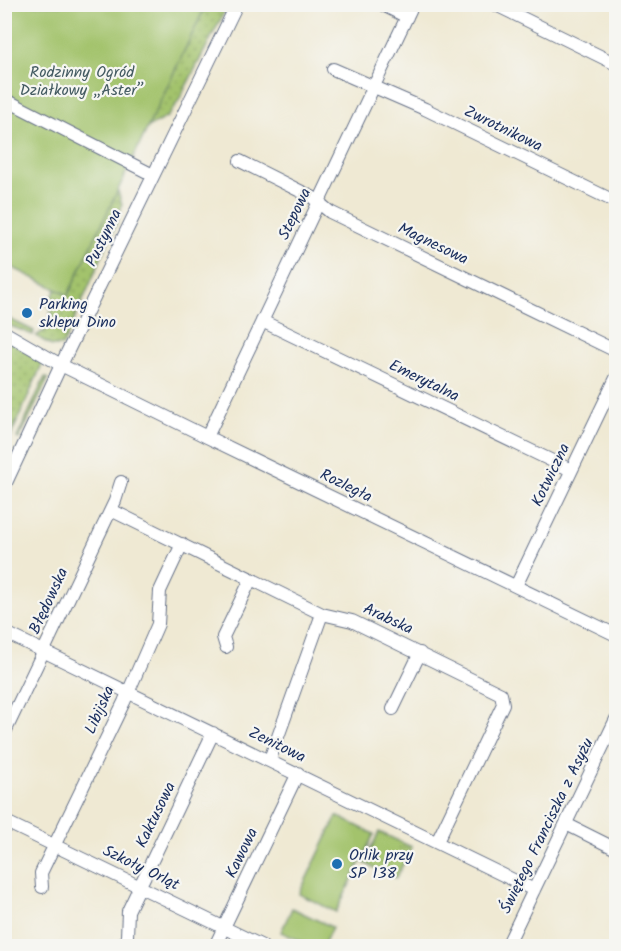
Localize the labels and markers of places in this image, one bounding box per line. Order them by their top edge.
place label: Parking sklepu Dino [39,292,116,335]
marker: Parking sklepu Dino [20,306,34,320]
place label: Orlik przy SP 138 [349,843,414,886]
marker: Orlik przy SP 138 [330,857,344,871]

